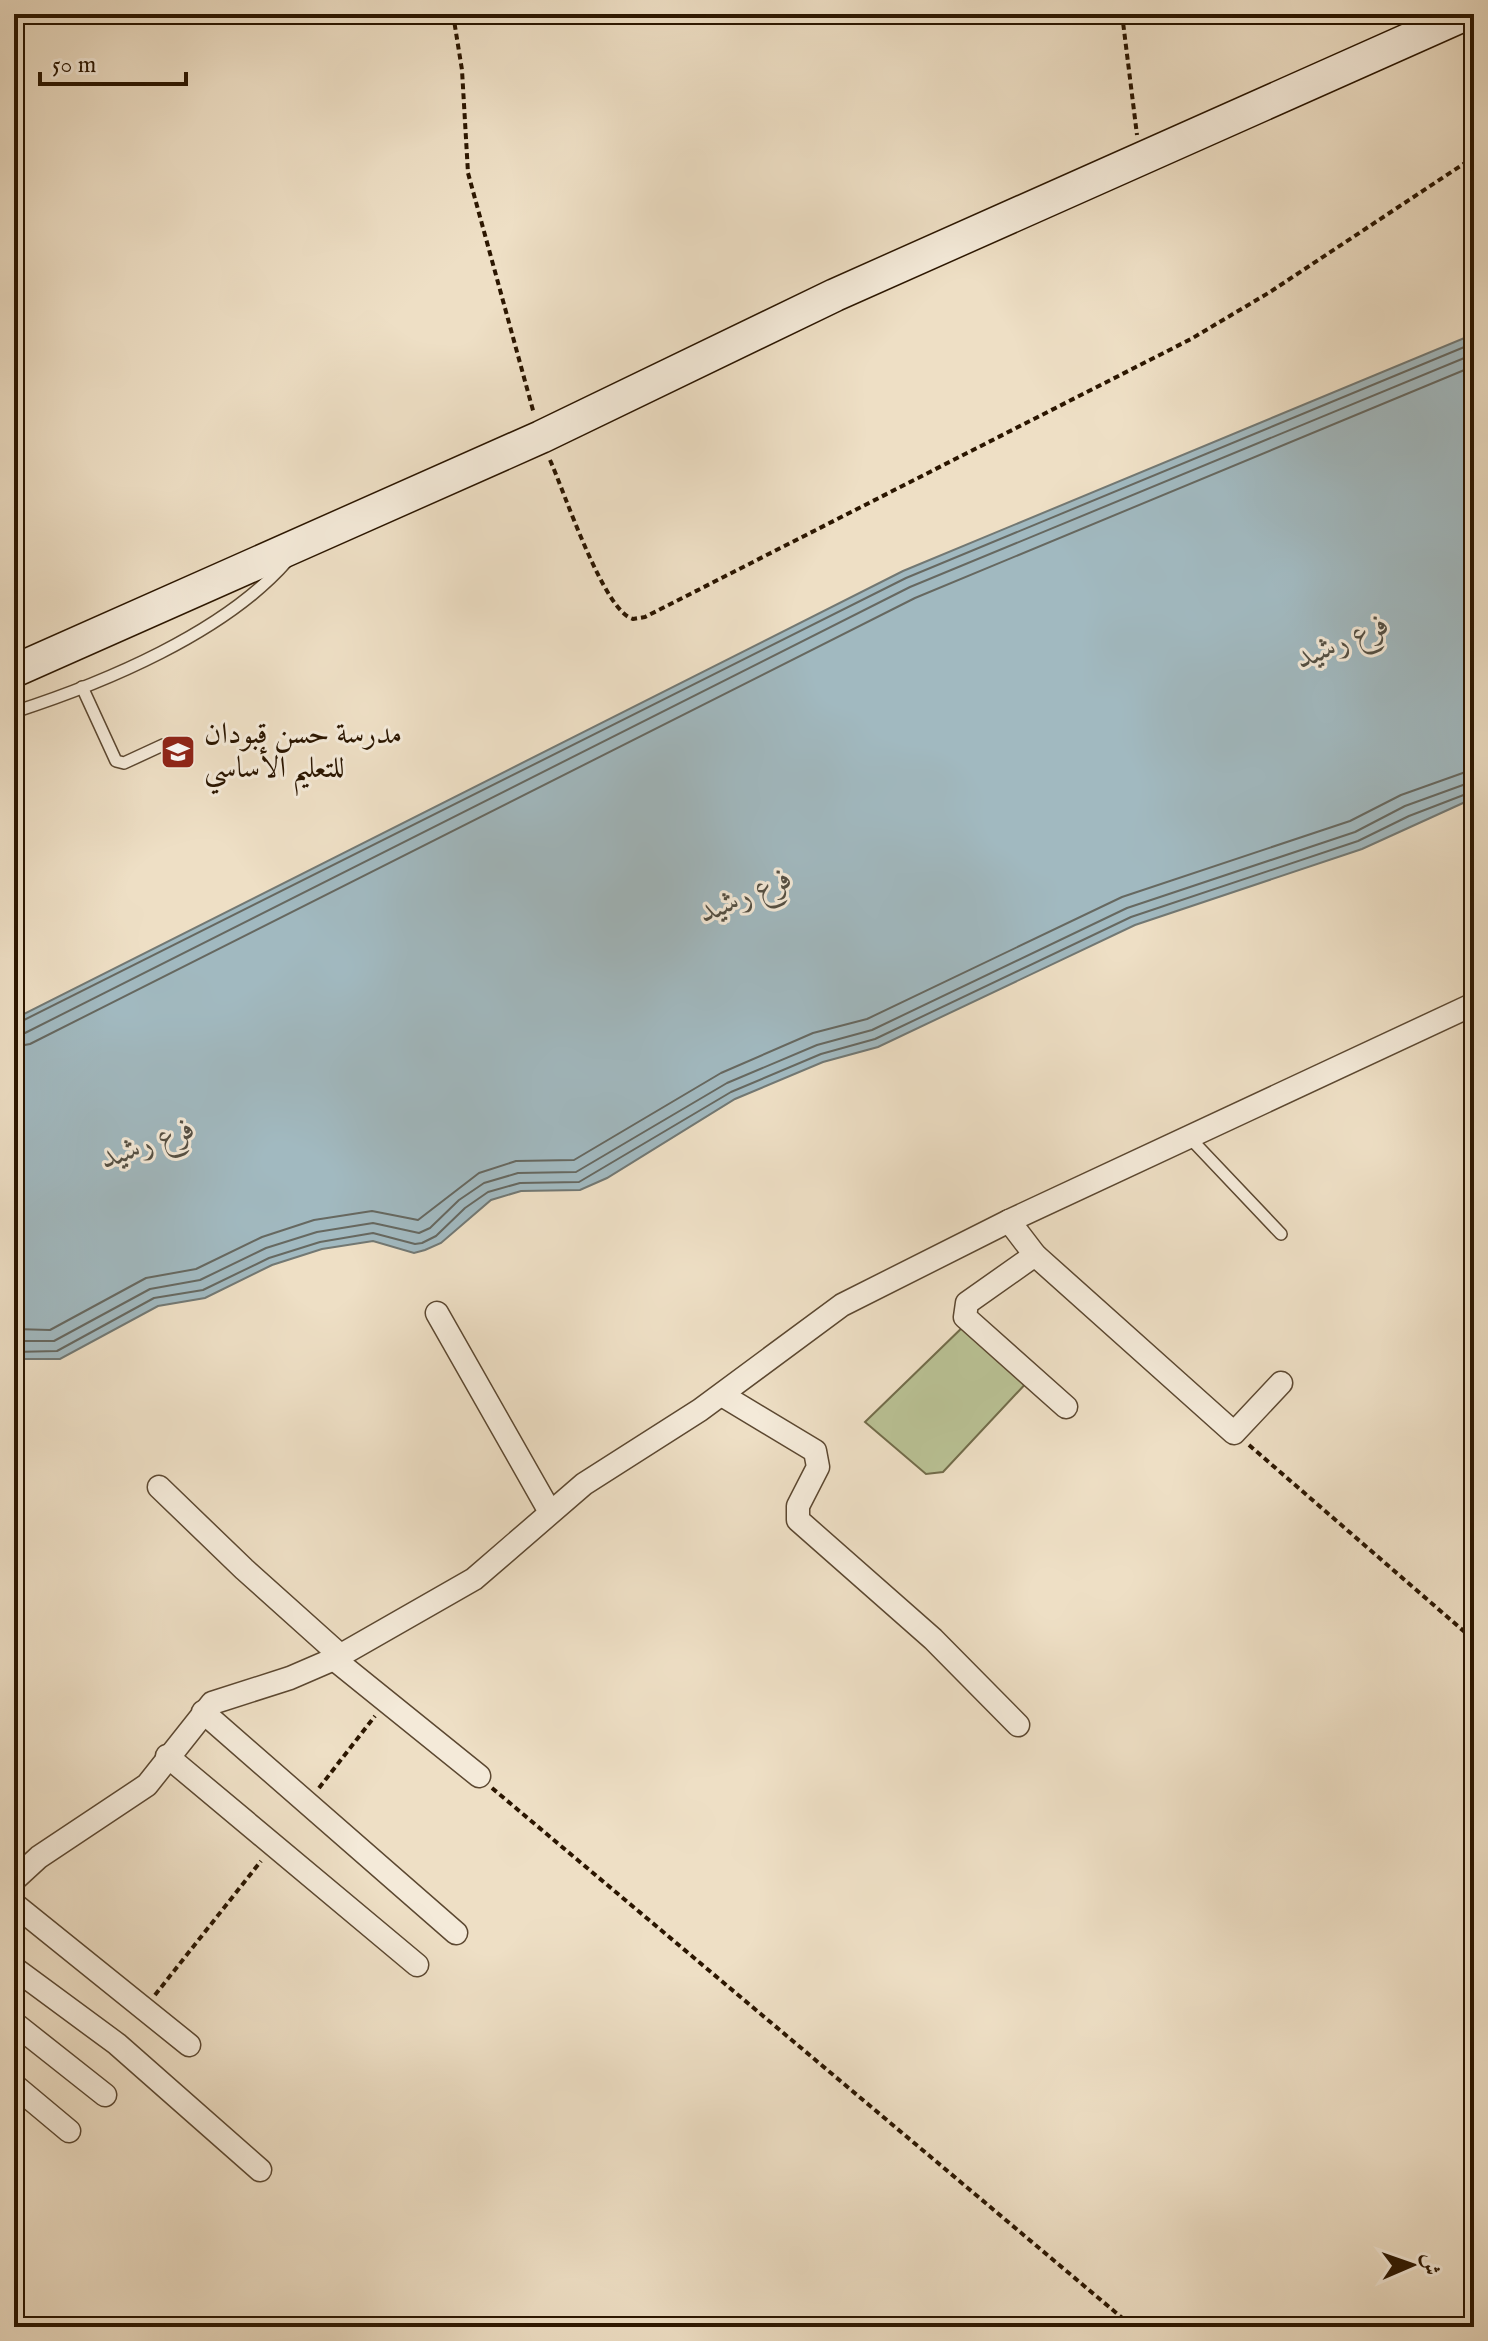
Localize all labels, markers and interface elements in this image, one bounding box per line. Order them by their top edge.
scale bar [40,36,186,86]
text: 50 m [52,50,96,81]
water label: فرع رشيد [1290,604,1398,684]
place label: مدرسة حسن قبودان للتعليم الأساسي [204,716,402,796]
school or university icon: مدرسة حسن قبودان للتعليم الأساسي [159,733,197,771]
water label: فرع رشيد [693,858,801,938]
water label: فرع رشيد [95,1108,203,1184]
north arrow [1372,2225,1452,2305]
text: ش [1416,2253,1444,2276]

